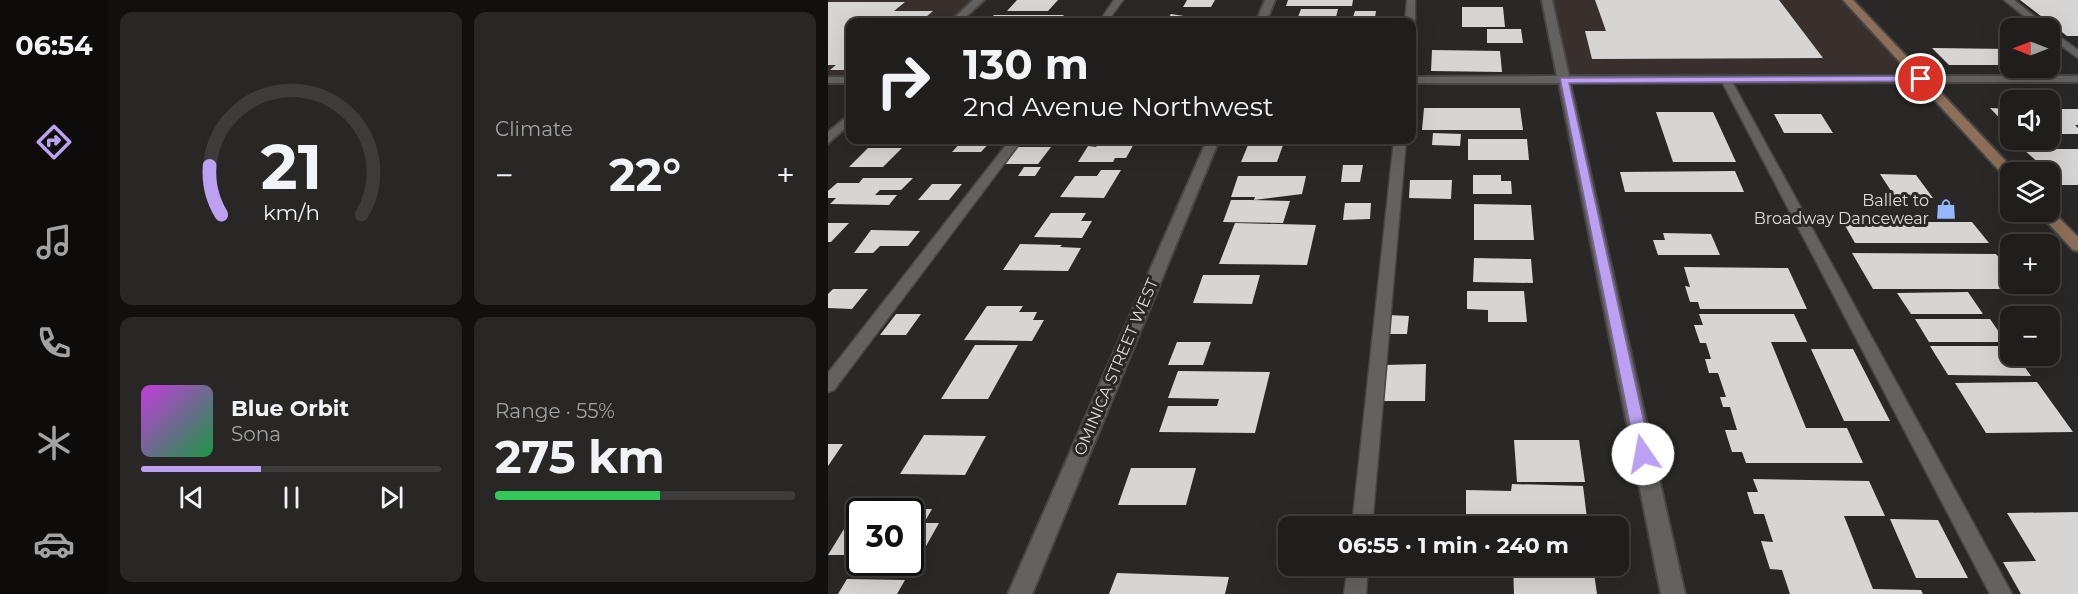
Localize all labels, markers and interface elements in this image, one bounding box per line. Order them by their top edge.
north arrow [2000,18,2060,78]
map controls [2000,18,2060,366]
text: 06:54 [15,29,93,62]
text: 130 m [963,38,1089,90]
icon: right [864,42,942,120]
pin [1895,53,1946,104]
icon: arrive [1904,62,1937,95]
text: 2nd Avenue Northwest [963,90,1274,123]
button: sound [2000,90,2060,150]
text: Climate [495,117,573,141]
icon: directions [33,121,75,163]
text: 21 [260,129,322,205]
text: 22° [609,147,681,202]
text: − [495,155,514,195]
text: + [776,155,795,195]
button: layers [2000,162,2060,222]
place label: Ballet to Broadway Dancewear [1754,191,1929,228]
shop icon: Ballet to Broadway Dancewear [1934,197,1958,221]
text: km/h [262,200,320,226]
icon: music [33,221,75,263]
button: + [2000,234,2060,294]
street label: OMINICA STREET WEST [1070,275,1162,458]
button: − [2000,306,2060,366]
icon: phone [33,322,75,364]
text: Blue Orbit [231,395,349,422]
text: Range · 55% [495,399,615,423]
icon: climate [33,422,75,464]
text: Sona [231,422,281,446]
position arrow [1611,422,1675,486]
text: 275 km [495,429,665,484]
icon: previous [175,481,208,514]
icon: pause [275,481,308,514]
icon: next [375,481,408,514]
speed limit sign: 30 [846,498,924,576]
icon: car [33,523,75,565]
text: 06:55 · 1 min · 240 m [1338,532,1569,559]

